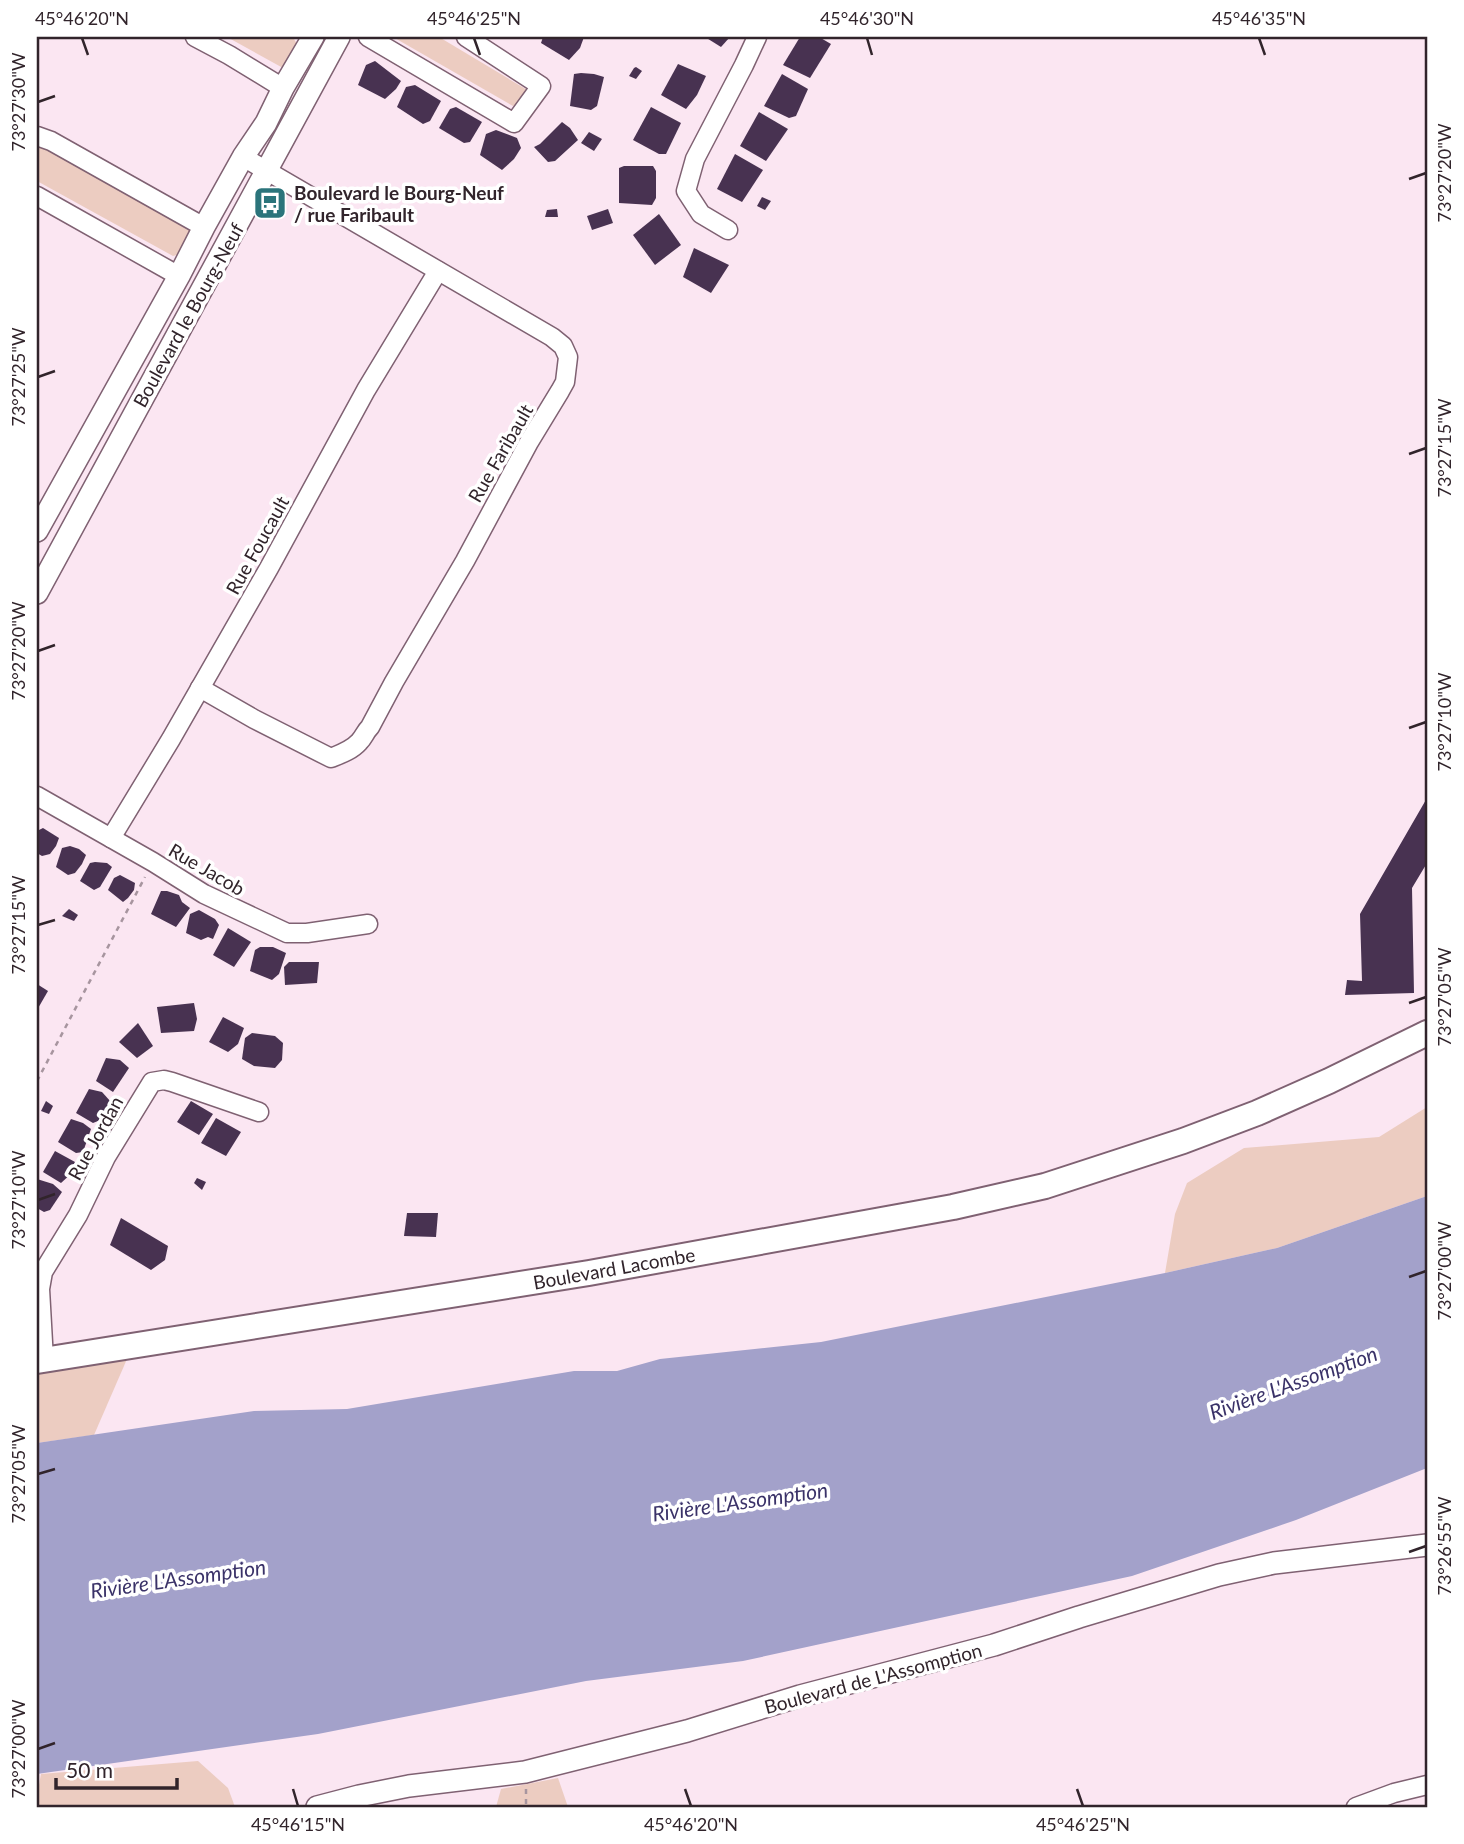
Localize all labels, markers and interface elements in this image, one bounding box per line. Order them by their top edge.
text: 45°46'20"N [35,7,129,29]
text: 45°46'25"N [427,7,521,29]
text: 45°46'30"N [820,7,914,29]
text: 45°46'35"N [1212,7,1306,29]
text: 73°27'30"W [7,52,29,152]
text: 73°27'20"W [1433,123,1455,223]
place label: Boulevard le Bourg-Neuf / rue Faribault [294,181,504,226]
bus stop icon: Boulevard le Bourg-Neuf / rue Faribault [251,184,289,222]
street label: Boulevard le Bourg-Neuf [128,219,248,411]
text: 73°27'25"W [7,327,29,427]
text: 73°27'15"W [1433,398,1455,498]
street label: Rue Faribault [463,400,537,506]
street label: Rue Foucault [221,492,293,598]
text: 73°27'20"W [7,601,29,701]
text: 73°27'10"W [1433,672,1455,772]
street label: Rue Jacob [165,838,249,900]
text: 73°27'15"W [7,875,29,975]
text: 73°27'05"W [1433,947,1455,1047]
street label: Rue Jordan [63,1092,127,1184]
text: 73°27'10"W [7,1150,29,1250]
text: 73°27'00"W [1433,1221,1455,1321]
street label: Boulevard Lacombe [531,1242,697,1294]
water label: Rivière L'Assomption [1206,1340,1380,1424]
text: 73°27'05"W [7,1424,29,1524]
water label: Rivière L'Assomption [651,1476,829,1526]
text: 73°26'55"W [1433,1496,1455,1596]
water label: Rivière L'Assomption [89,1553,267,1603]
street label: Boulevard de L'Assomption [762,1638,984,1718]
text: 73°27'00"W [7,1699,29,1799]
scale bar [56,1746,177,1790]
text: 50 m [66,1757,113,1782]
text: 45°46'15"N [251,1813,345,1835]
text: 45°46'20"N [644,1813,738,1835]
text: 45°46'25"N [1036,1813,1130,1835]

